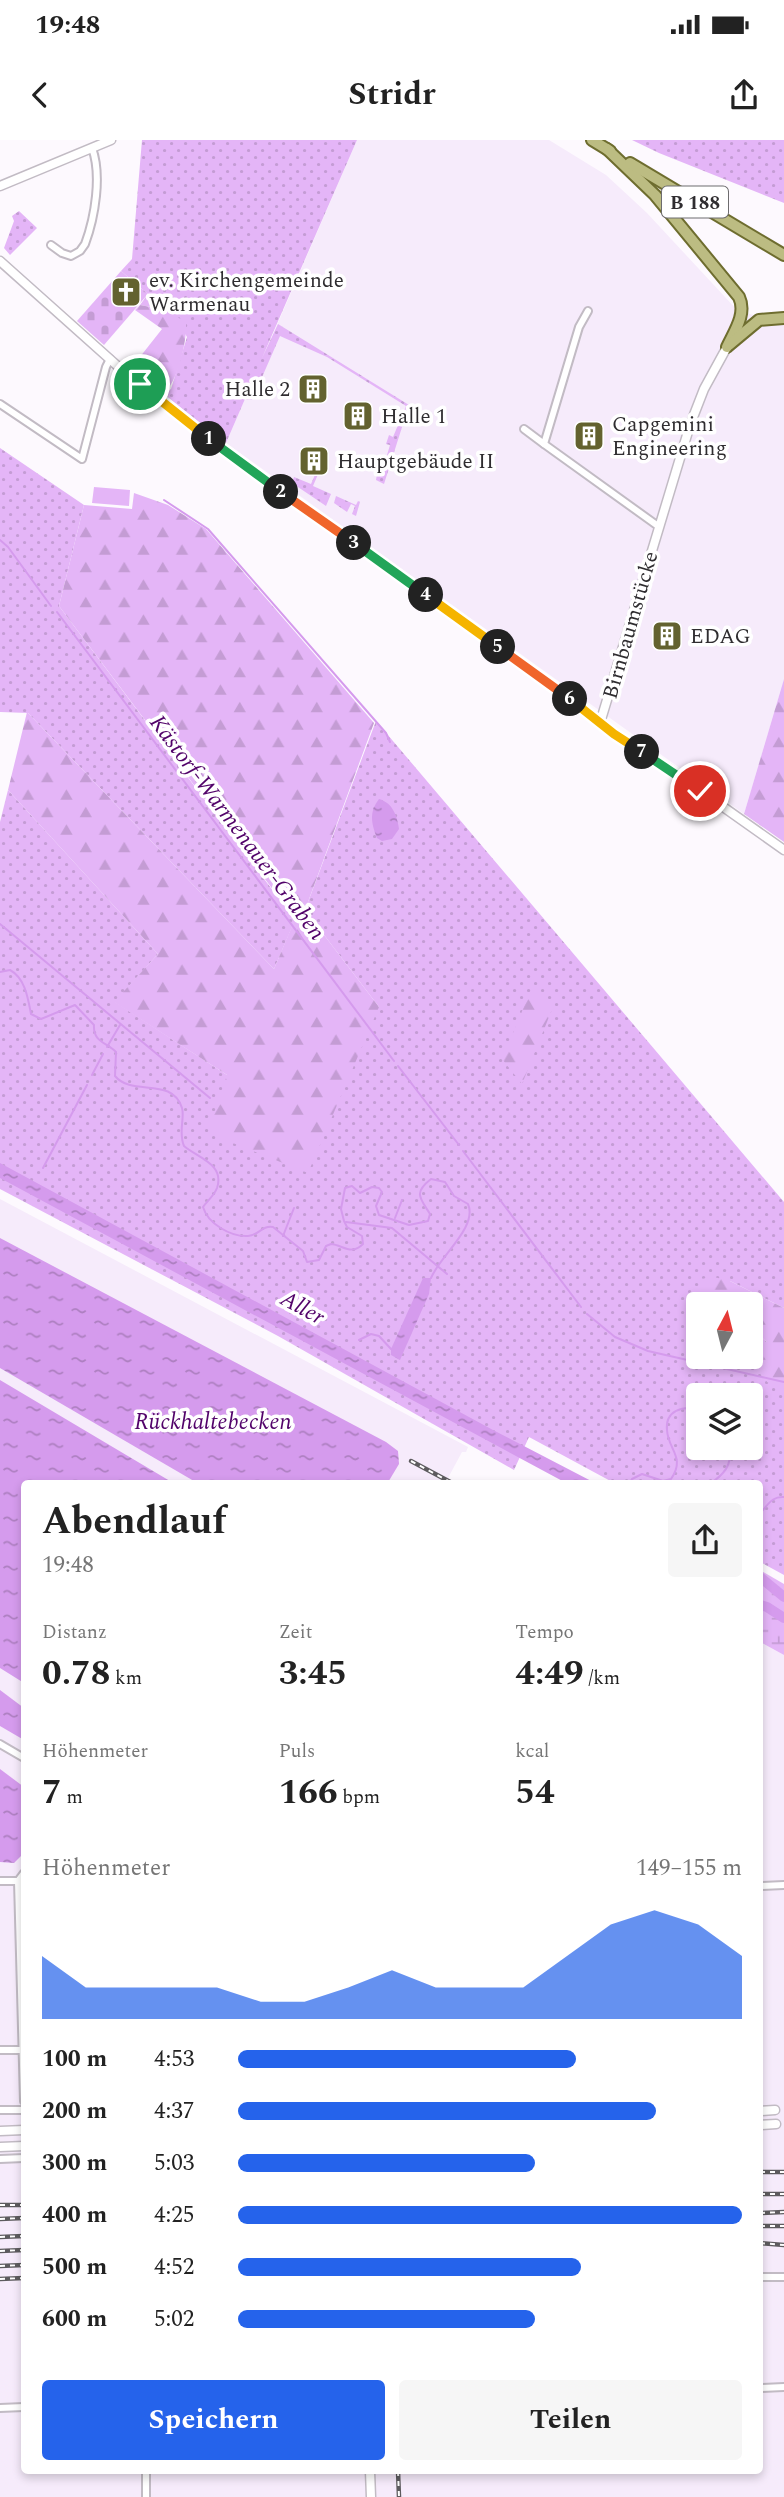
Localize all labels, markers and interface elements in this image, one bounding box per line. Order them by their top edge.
text: 19:48 [35,5,100,45]
text: Stridr [348,70,436,119]
icon: back [21,76,59,114]
icon: share [725,76,763,114]
road number: B 188 [662,186,728,218]
place label: ev. Kirchengemeinde Warmenau [149,265,344,321]
church icon: ev. Kirchengemeinde Warmenau [109,275,143,309]
pin [110,354,170,414]
icon: arrive [121,365,159,403]
building icon: Halle 2 [296,372,330,406]
place label: Halle 2 [225,374,290,406]
building icon: Halle 1 [341,399,375,433]
place label: Halle 1 [381,401,446,433]
place label: Capgemini Engineering [612,409,727,465]
building icon: Capgemini Engineering [572,419,606,453]
pin: 1 [192,422,227,456]
text: 1 [203,424,214,453]
building icon: Hauptgebäude II [297,444,331,478]
place label: Hauptgebäude II [337,446,494,478]
pin: 2 [264,474,298,510]
text: 2 [275,477,286,506]
pin: 3 [336,526,372,560]
text: 3 [348,528,359,557]
street label: Birnbaumstücke [595,548,667,703]
pin: 4 [408,578,444,612]
text: 4 [420,580,431,609]
building icon: EDAG [650,619,684,653]
place label: EDAG [690,621,751,653]
pin: 5 [480,630,516,664]
text: 5 [492,632,503,661]
pin: 6 [552,682,588,716]
text: 6 [564,684,575,713]
water label: Kästorf-Warmenauer-Graben [140,708,333,948]
pin: 7 [624,734,660,770]
text: 7 [636,737,647,766]
pin [670,761,730,821]
icon: check [681,772,719,810]
water label: Aller [273,1281,332,1335]
north arrow [686,1292,763,1368]
map controls [686,1292,763,1460]
button: layers [686,1383,763,1460]
water label: Rückhaltebecken [134,1405,292,1440]
text: Abendlauf [42,1493,226,1551]
button: share [668,1503,742,1577]
text: 19:48 [42,1548,94,1583]
text: Distanz [42,1618,107,1647]
text: Zeit [279,1618,312,1647]
text: Tempo [515,1618,574,1647]
text: 0.78 [42,1647,110,1700]
text: 3:45 [279,1647,347,1700]
text: 4:49 [515,1647,584,1700]
text: km [110,1664,142,1693]
text: /km [584,1664,620,1693]
text: Höhenmeter [42,1737,148,1766]
text: Puls [279,1737,315,1766]
text: kcal [515,1737,549,1766]
text: 7 [42,1766,62,1819]
text: 166 [279,1766,338,1819]
text: 54 [515,1766,555,1819]
text: m [62,1783,83,1812]
text: bpm [338,1783,380,1812]
text: Höhenmeter [42,1851,170,1886]
text: 149–155 m [636,1851,742,1886]
text: 100 m [42,2042,107,2077]
text: 4:53 [154,2042,194,2077]
text: 200 m [42,2094,107,2129]
text: 4:37 [154,2094,194,2129]
text: 300 m [42,2146,107,2181]
text: 5:03 [154,2146,194,2181]
text: 400 m [42,2198,107,2233]
text: 4:25 [154,2198,194,2233]
text: 500 m [42,2250,107,2285]
text: 4:52 [154,2250,194,2285]
text: 600 m [42,2302,107,2337]
text: 5:02 [154,2302,194,2337]
button: Speichern [42,2380,385,2460]
button: Teilen [399,2380,742,2460]

